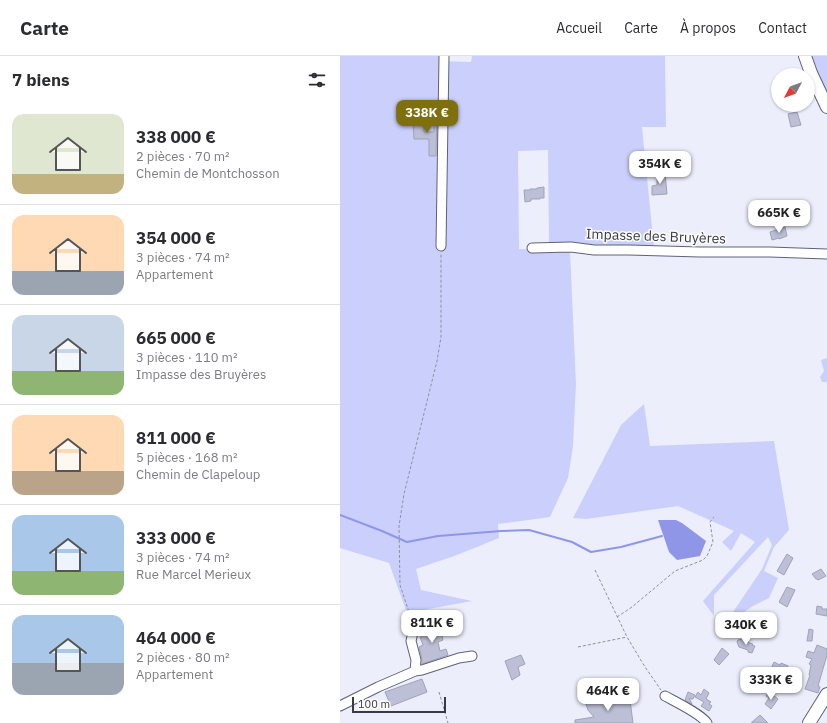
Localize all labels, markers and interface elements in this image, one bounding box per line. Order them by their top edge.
text: Carte [20,16,69,40]
text: Accueil [556,19,602,37]
text: Carte [624,19,658,37]
text: À propos [680,19,736,37]
text: Contact [758,19,807,37]
north arrow [771,68,815,112]
map controls [771,68,815,112]
text: 7 biens [12,69,70,91]
icon: filters [306,69,328,91]
pin: 338K € [394,100,460,134]
text: 338K € [405,104,449,121]
text: 338 000 € [136,126,216,148]
icon: home [44,130,92,178]
text: 2 pièces · 70 m² [136,148,230,165]
pin: 354K € [627,151,693,185]
text: 354K € [638,155,682,172]
text: Chemin de Montchosson [136,165,280,182]
pin: 665K € [746,200,812,234]
text: 665K € [757,204,801,221]
street label: Impasse des Bruyères [586,225,727,247]
text: 354 000 € [136,227,216,249]
icon: home [44,231,92,279]
text: 3 pièces · 74 m² [136,249,230,266]
text: Appartement [136,266,213,283]
text: 665 000 € [136,327,216,349]
icon: home [44,331,92,379]
text: 3 pièces · 110 m² [136,349,237,366]
text: Impasse des Bruyères [136,366,266,383]
text: 811 000 € [136,427,216,449]
icon: home [44,431,92,479]
text: 5 pièces · 168 m² [136,449,237,466]
text: Chemin de Clapeloup [136,466,260,483]
text: 333 000 € [136,527,216,549]
icon: home [44,531,92,579]
text: 3 pièces · 74 m² [136,549,230,566]
text: Rue Marcel Merieux [136,566,251,583]
pin: 811K € [399,610,465,644]
pin: 340K € [713,612,779,646]
text: 811K € [410,614,454,631]
text: 340K € [724,616,768,633]
text: 464 000 € [136,627,216,649]
icon: home [44,631,92,679]
text: 2 pièces · 80 m² [136,649,230,666]
text: Appartement [136,666,213,683]
pin: 333K € [738,667,804,701]
text: 333K € [749,671,793,688]
pin: 464K € [575,678,641,712]
text: 464K € [586,682,630,699]
scale bar [352,695,446,714]
text: 100 m [358,697,390,711]

